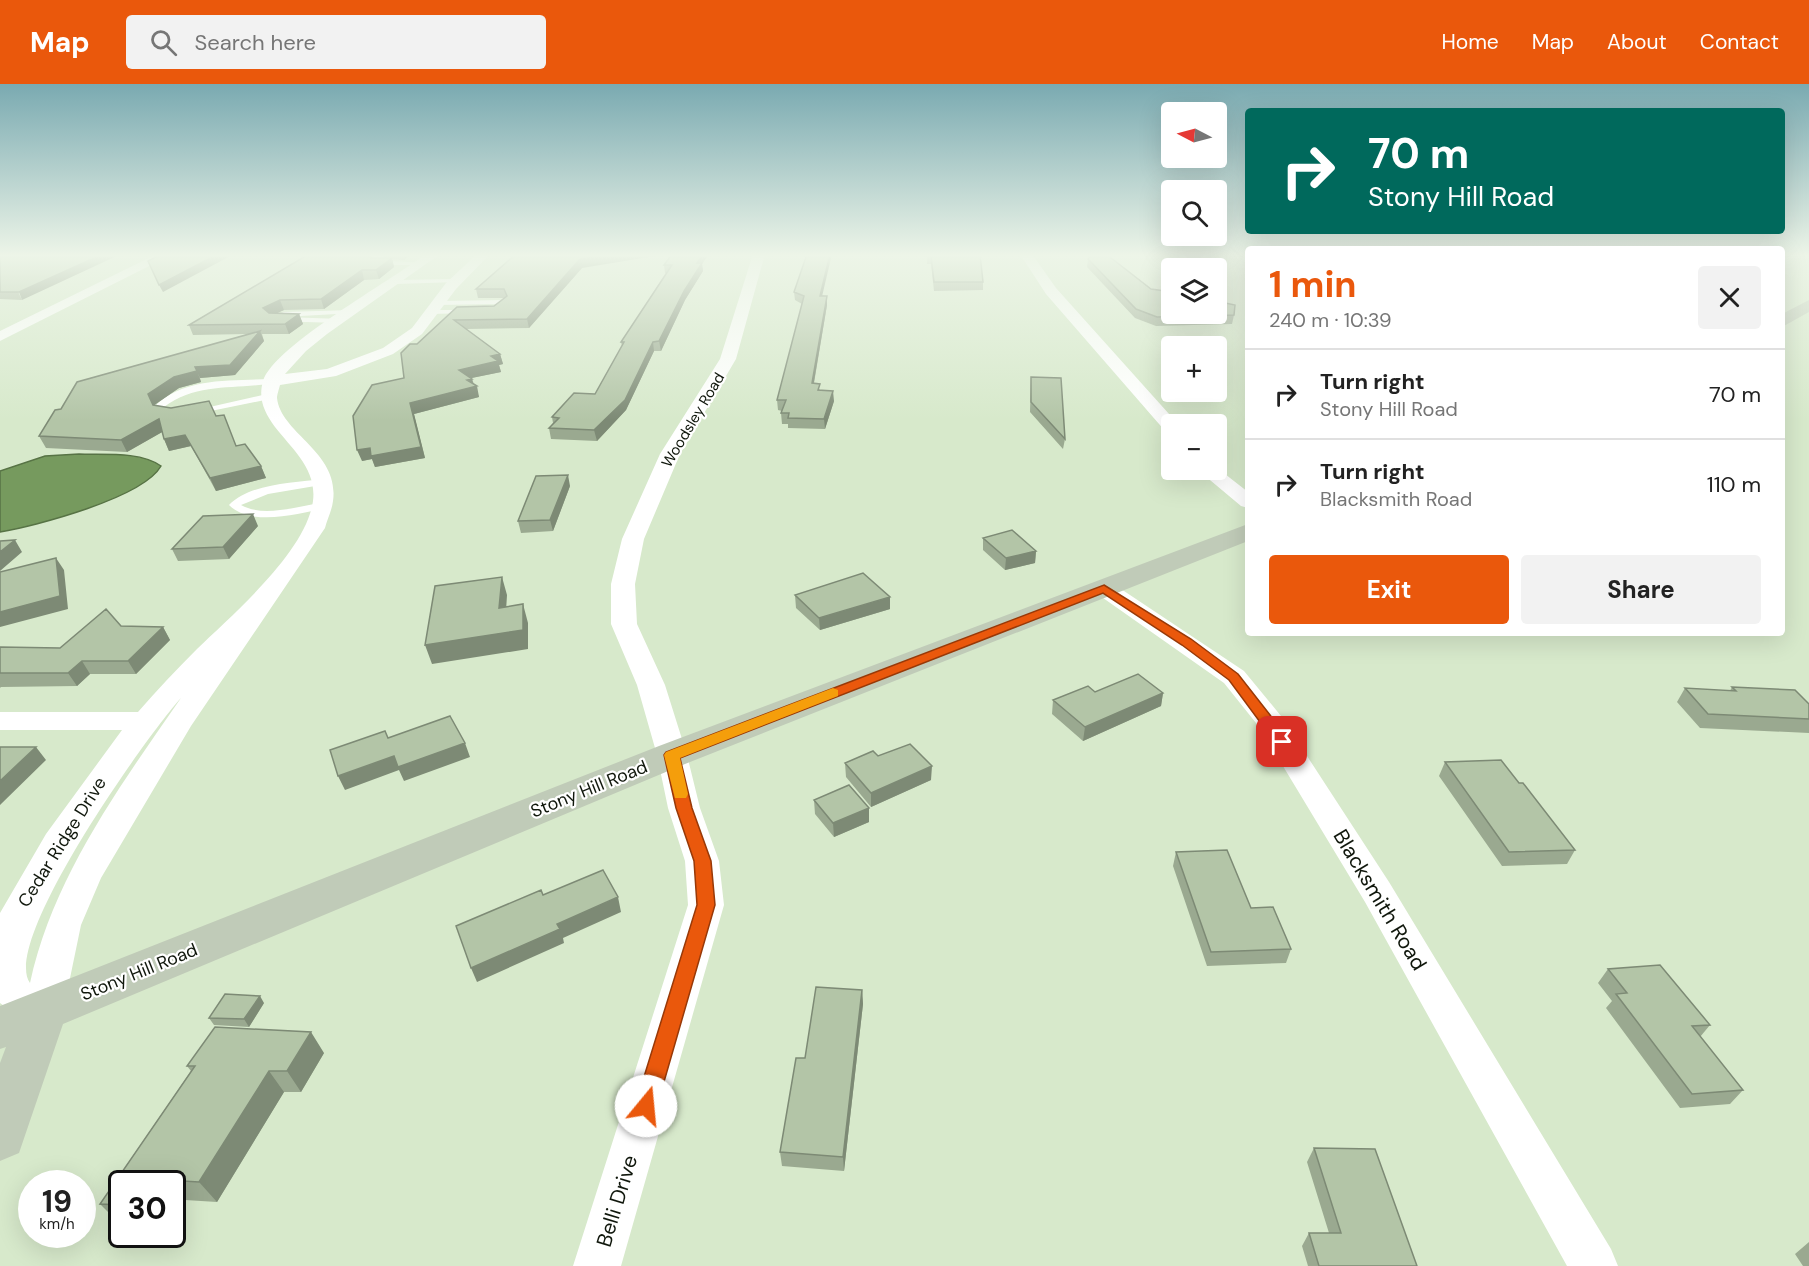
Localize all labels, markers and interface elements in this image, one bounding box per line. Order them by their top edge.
search box [126,15,546,69]
text: Map [30,24,90,61]
icon: search [147,26,180,59]
text: Search here [195,28,316,57]
text: Home [1441,28,1499,56]
text: Map [1532,28,1574,56]
text: About [1607,28,1667,56]
text: Contact [1700,28,1779,56]
north arrow [1161,102,1227,168]
map controls [1161,102,1227,480]
text: 70 m [1368,126,1469,181]
icon: right [1269,132,1347,210]
text: Stony Hill Road [1368,179,1554,214]
button: search [1161,180,1227,246]
button: layers [1161,258,1227,324]
text: 1 min [1269,261,1357,308]
button: close [1698,266,1761,329]
text: 240 m · 10:39 [1269,307,1392,333]
button: + [1161,336,1227,402]
text: Turn right [1320,367,1425,396]
street label: Woodsley Road [657,369,729,471]
icon: right [1269,378,1302,411]
text: 70 m [1709,380,1761,409]
text: Stony Hill Road [1320,396,1458,422]
button: − [1161,414,1227,480]
text: Turn right [1320,457,1425,486]
icon: right [1269,468,1302,501]
text: 110 m [1707,470,1761,499]
text: Blacksmith Road [1320,486,1472,512]
button: Exit [1269,555,1509,624]
button: Share [1521,555,1761,624]
pin [1256,716,1307,767]
icon: arrive [1265,725,1298,758]
street label: Stony Hill Road [527,755,651,823]
street label: Cedar Ridge Drive [12,772,112,912]
street label: Blacksmith Road [1327,824,1433,976]
street label: Stony Hill Road [77,938,201,1006]
position arrow [614,1074,678,1138]
street label: Belli Drive [590,1152,644,1250]
speed limit sign: 30 [108,1170,186,1248]
text: 19 [42,1182,72,1221]
text: km/h [39,1214,75,1234]

